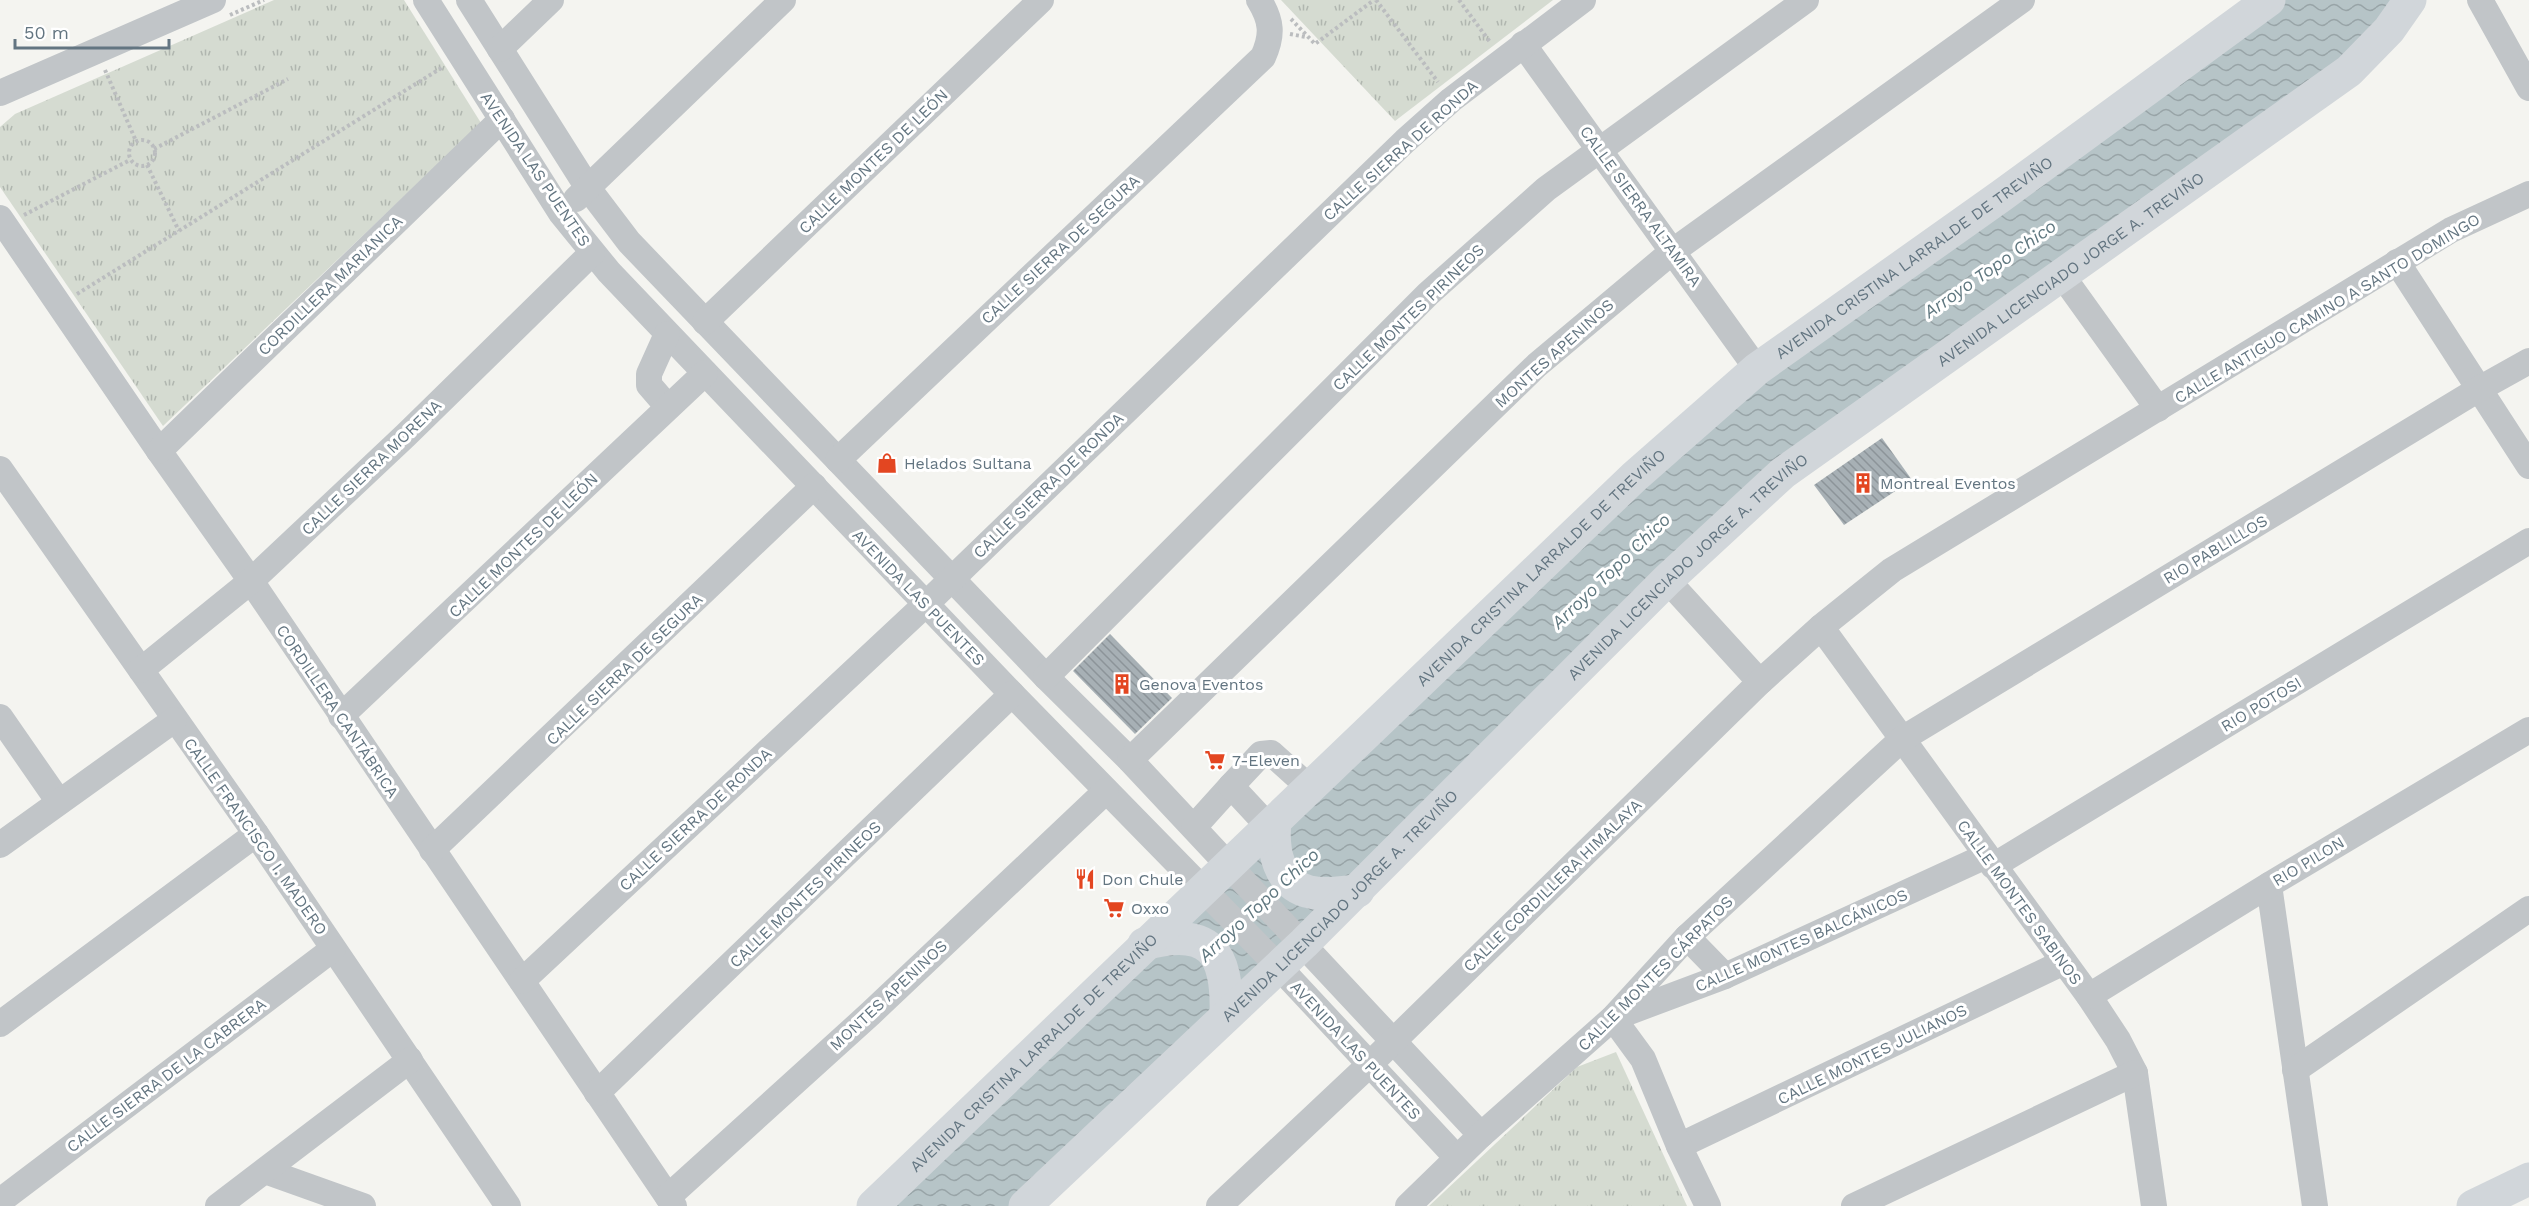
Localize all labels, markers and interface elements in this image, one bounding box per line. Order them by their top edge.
scale bar [15,12,170,50]
text: 50 m [24,22,69,43]
street label: CALLE SIERRA DE RONDA [1319,76,1482,225]
street label: CALLE MONTES DE LEÓN [795,85,952,238]
street label: AVENIDA LAS PUENTES [477,88,594,250]
street label: CALLE SIERRA ALTAMIRA [1576,122,1706,291]
street label: AVENIDA CRISTINA LARRALDE DE TREVIÑO [1772,153,2056,363]
street label: AVENIDA LICENCIADO JORGE A. TREVIÑO [1933,168,2208,371]
street label: CALLE SIERRA DE SEGURA [977,171,1144,328]
street label: CALLE ANTIGUO CAMINO A SANTO DOMINGO [2171,209,2483,407]
street label: CORDILLERA MARIANICA [254,211,407,359]
water label: Arroyo Topo Chico [1919,215,2060,323]
street label: CALLE MONTES PIRINEOS [1329,240,1488,395]
street label: MONTES APENINOS [1491,295,1618,412]
street label: CALLE SIERRA MORENA [297,395,446,539]
street label: CALLE SIERRA DE RONDA [969,408,1128,562]
street label: AVENIDA CRISTINA LARRALDE DE TREVIÑO [1413,445,1669,690]
street label: AVENIDA LICENCIADO JORGE A. TREVIÑO [1564,449,1812,684]
shop icon: Helados Sultana [875,451,899,475]
place label: Helados Sultana [904,454,1032,473]
street label: CALLE MONTES DE LEÓN [445,469,602,622]
building icon: Montreal Eventos [1851,471,1875,495]
place label: Montreal Eventos [1880,474,2016,493]
water label: Arroyo Topo Chico [1546,509,1674,633]
street label: RIO PABLILLOS [2160,511,2271,588]
street label: AVENIDA LAS PUENTES [849,525,989,669]
street label: CALLE SIERRA DE SEGURA [542,589,707,749]
street label: CORDILLERA CANTÁBRICA [272,621,403,802]
building icon: Genova Eventos [1110,672,1134,696]
street label: RIO POTOSI [2218,673,2305,736]
place label: Genova Eventos [1139,675,1263,694]
street label: CALLE FRANCISCO I. MADERO [180,734,331,939]
street label: CALLE SIERRA DE RONDA [615,743,776,895]
supermarket icon: 7-Eleven [1203,748,1227,772]
place label: 7-Eleven [1232,751,1300,770]
street label: AVENIDA LICENCIADO JORGE A. TREVIÑO [1218,786,1462,1026]
street label: CALLE CORDILLERA HIMALAYA [1459,795,1646,976]
street label: CALLE MONTES SABINOS [1953,816,2086,988]
street label: CALLE MONTES PIRINEOS [726,817,885,972]
street label: RIO PILON [2269,833,2348,890]
water label: Arroyo Topo Chico [1193,844,1323,966]
restaurant icon: Don Chule [1073,867,1097,891]
place label: Don Chule [1102,870,1183,889]
street label: CALLE MONTES BALCÁNICOS [1692,885,1910,996]
street label: CALLE MONTES CÁRPATOS [1574,892,1737,1055]
supermarket icon: Oxxo [1102,896,1126,920]
place label: Oxxo [1131,899,1169,918]
street label: AVENIDA CRISTINA LARRALDE DE TREVIÑO [906,930,1162,1176]
street label: MONTES APENINOS [826,936,951,1055]
street label: AVENIDA LAS PUENTES [1287,977,1425,1123]
street label: CALLE SIERRA DE LA CABRERA [63,994,270,1157]
street label: CALLE MONTES JULIANOS [1775,1000,1970,1109]

